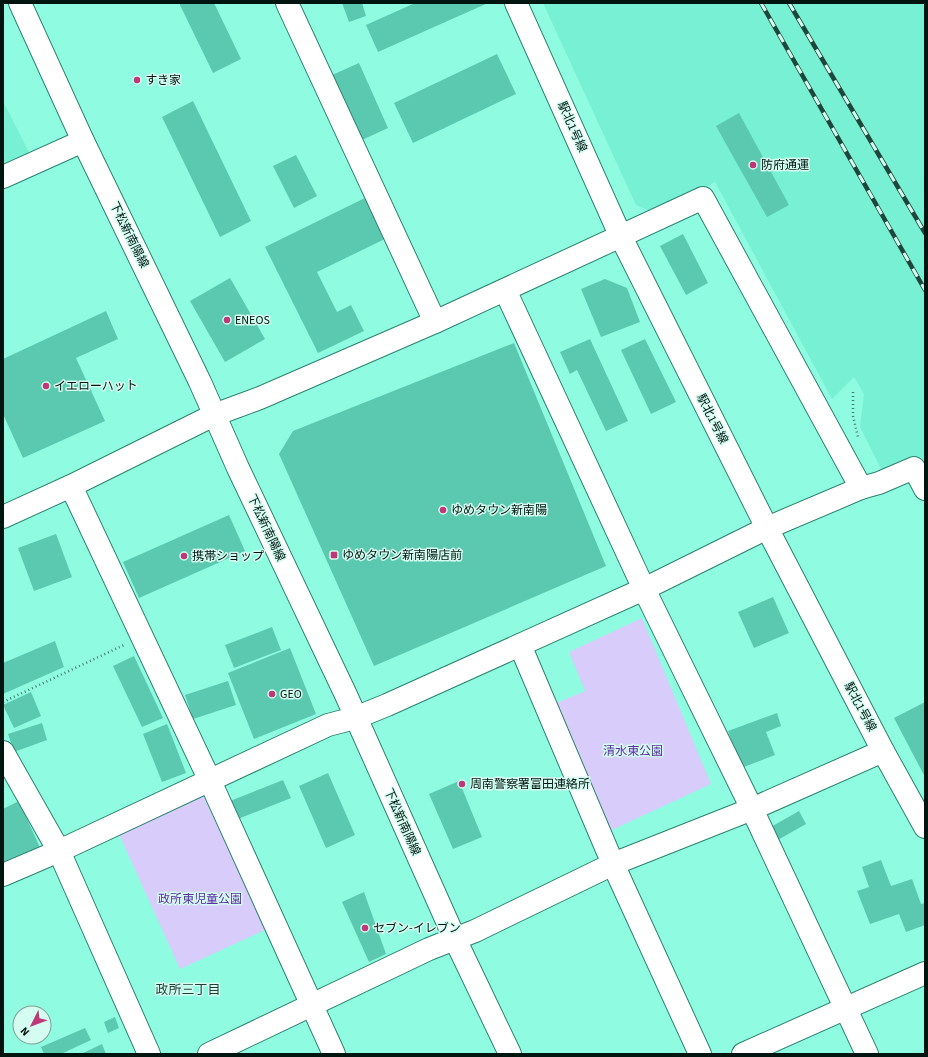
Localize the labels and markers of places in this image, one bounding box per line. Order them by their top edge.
place label: すき家 [145,72,181,89]
marker: すき家 [132,75,142,85]
place label: 防府通運 [761,157,809,174]
marker: 防府通運 [748,160,758,170]
place label: ENEOS [235,312,270,329]
marker: ENEOS [222,315,232,325]
place label: イエローハット [54,378,138,395]
marker: イエローハット [41,381,51,391]
place label: ゆめタウン新南陽 [451,502,547,519]
marker: ゆめタウン新南陽 [438,505,448,515]
place label: ゆめタウン新南陽店前 [342,547,462,564]
place label: 携帯ショップ [192,548,264,565]
marker: ゆめタウン新南陽店前 [329,550,339,560]
marker: 携帯ショップ [179,551,189,561]
place label: GEO [280,686,302,703]
marker: GEO [267,689,277,699]
place label: 周南警察署富田連絡所 [470,776,590,793]
marker: 周南警察署富田連絡所 [457,779,467,789]
place label: セブン-イレブン [373,920,461,937]
marker: セブン-イレブン [360,923,370,933]

